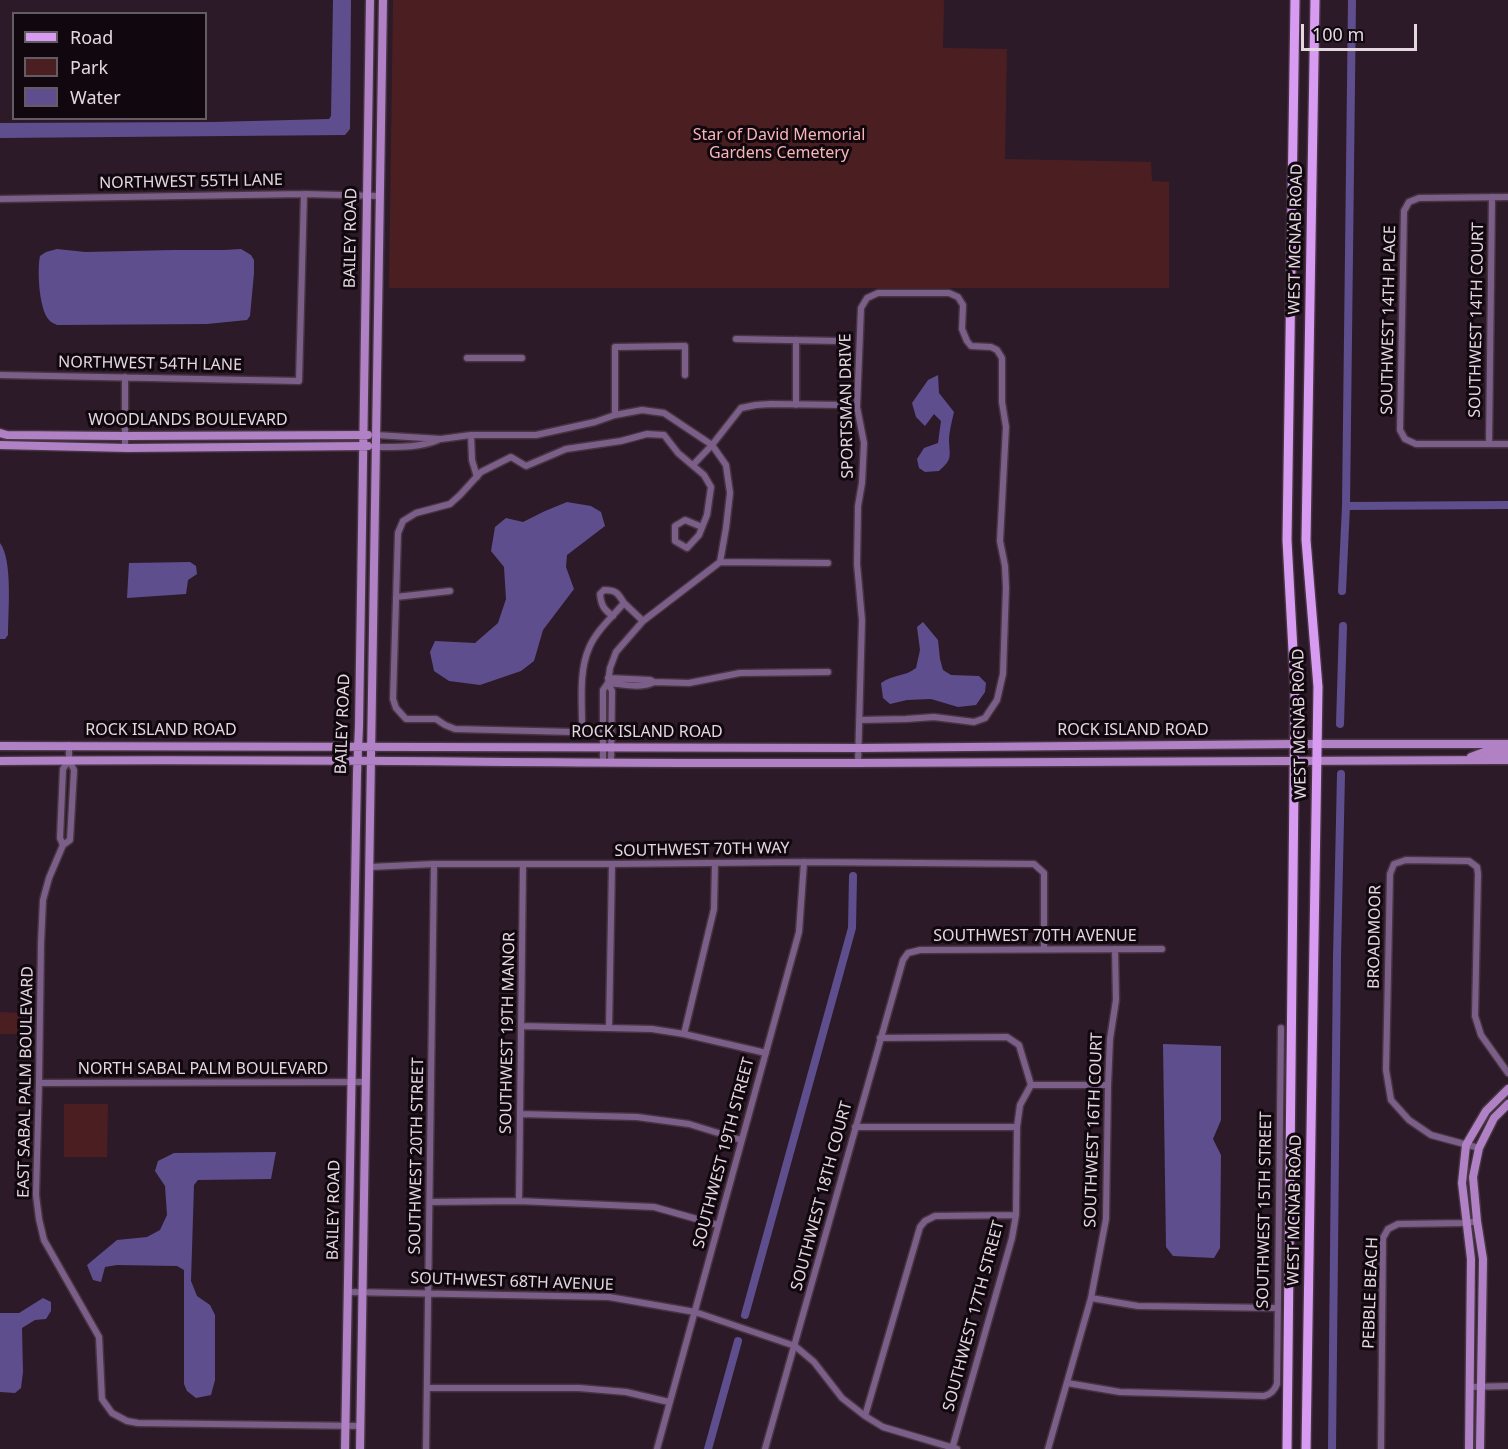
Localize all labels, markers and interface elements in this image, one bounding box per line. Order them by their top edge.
legend [12,12,207,120]
scale bar [1304,12,1420,50]
text: 100 m [1312,22,1364,46]
text: Road [70,25,113,49]
text: Park [70,55,108,79]
text: Water [70,85,121,109]
park label: Star of David Memorial Gardens Cemetery [693,125,865,163]
street label: WEST MCNAB ROAD [1285,163,1307,315]
street label: NORTHWEST 55TH LANE [99,171,283,193]
street label: BAILEY ROAD [341,188,361,288]
street label: SOUTHWEST 14TH COURT [1466,222,1488,418]
street label: SOUTHWEST 14TH PLACE [1378,225,1400,415]
street label: SPORTSMAN DRIVE [836,333,858,479]
street label: NORTHWEST 54TH LANE [58,353,242,375]
street label: WOODLANDS BOULEVARD [88,410,288,430]
street label: WEST MCNAB ROAD [1289,648,1311,800]
street label: BAILEY ROAD [332,673,354,775]
street label: ROCK ISLAND ROAD [85,720,237,740]
street label: ROCK ISLAND ROAD [1057,720,1209,740]
street label: ROCK ISLAND ROAD [571,722,723,742]
street label: SOUTHWEST 70TH WAY [614,839,790,861]
street label: BROADMOOR [1364,885,1386,989]
street label: SOUTHWEST 70TH AVENUE [933,926,1137,946]
street label: SOUTHWEST 19TH MANOR [497,932,519,1134]
street label: EAST SABAL PALM BOULEVARD [14,966,38,1198]
street label: SOUTHWEST 16TH COURT [1081,1032,1107,1228]
street label: SOUTHWEST 19TH STREET [689,1055,759,1251]
street label: SOUTHWEST 20TH STREET [406,1057,428,1255]
street label: NORTH SABAL PALM BOULEVARD [78,1059,328,1079]
street label: SOUTHWEST 18TH COURT [787,1099,857,1293]
street label: SOUTHWEST 15TH STREET [1254,1111,1276,1309]
street label: WEST MCNAB ROAD [1284,1134,1306,1286]
street label: BAILEY ROAD [324,1160,344,1260]
street label: SOUTHWEST 17TH STREET [939,1218,1009,1414]
street label: PEBBLE BEACH [1359,1237,1383,1349]
street label: SOUTHWEST 68TH AVENUE [410,1269,614,1295]

